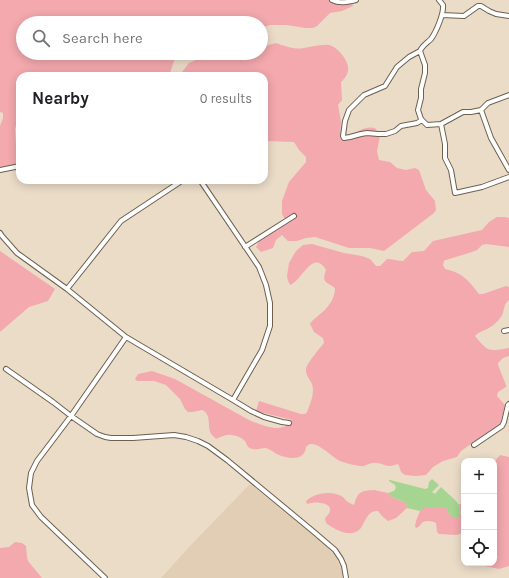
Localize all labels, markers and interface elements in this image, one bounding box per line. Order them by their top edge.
search box [16,16,268,60]
icon: search [30,27,52,49]
text: Search here [62,29,143,47]
text: Nearby [32,88,89,108]
text: 0 results [200,91,252,106]
map controls [461,458,497,566]
button: + [461,458,497,494]
button: − [461,494,497,530]
button: locate [461,530,497,566]

